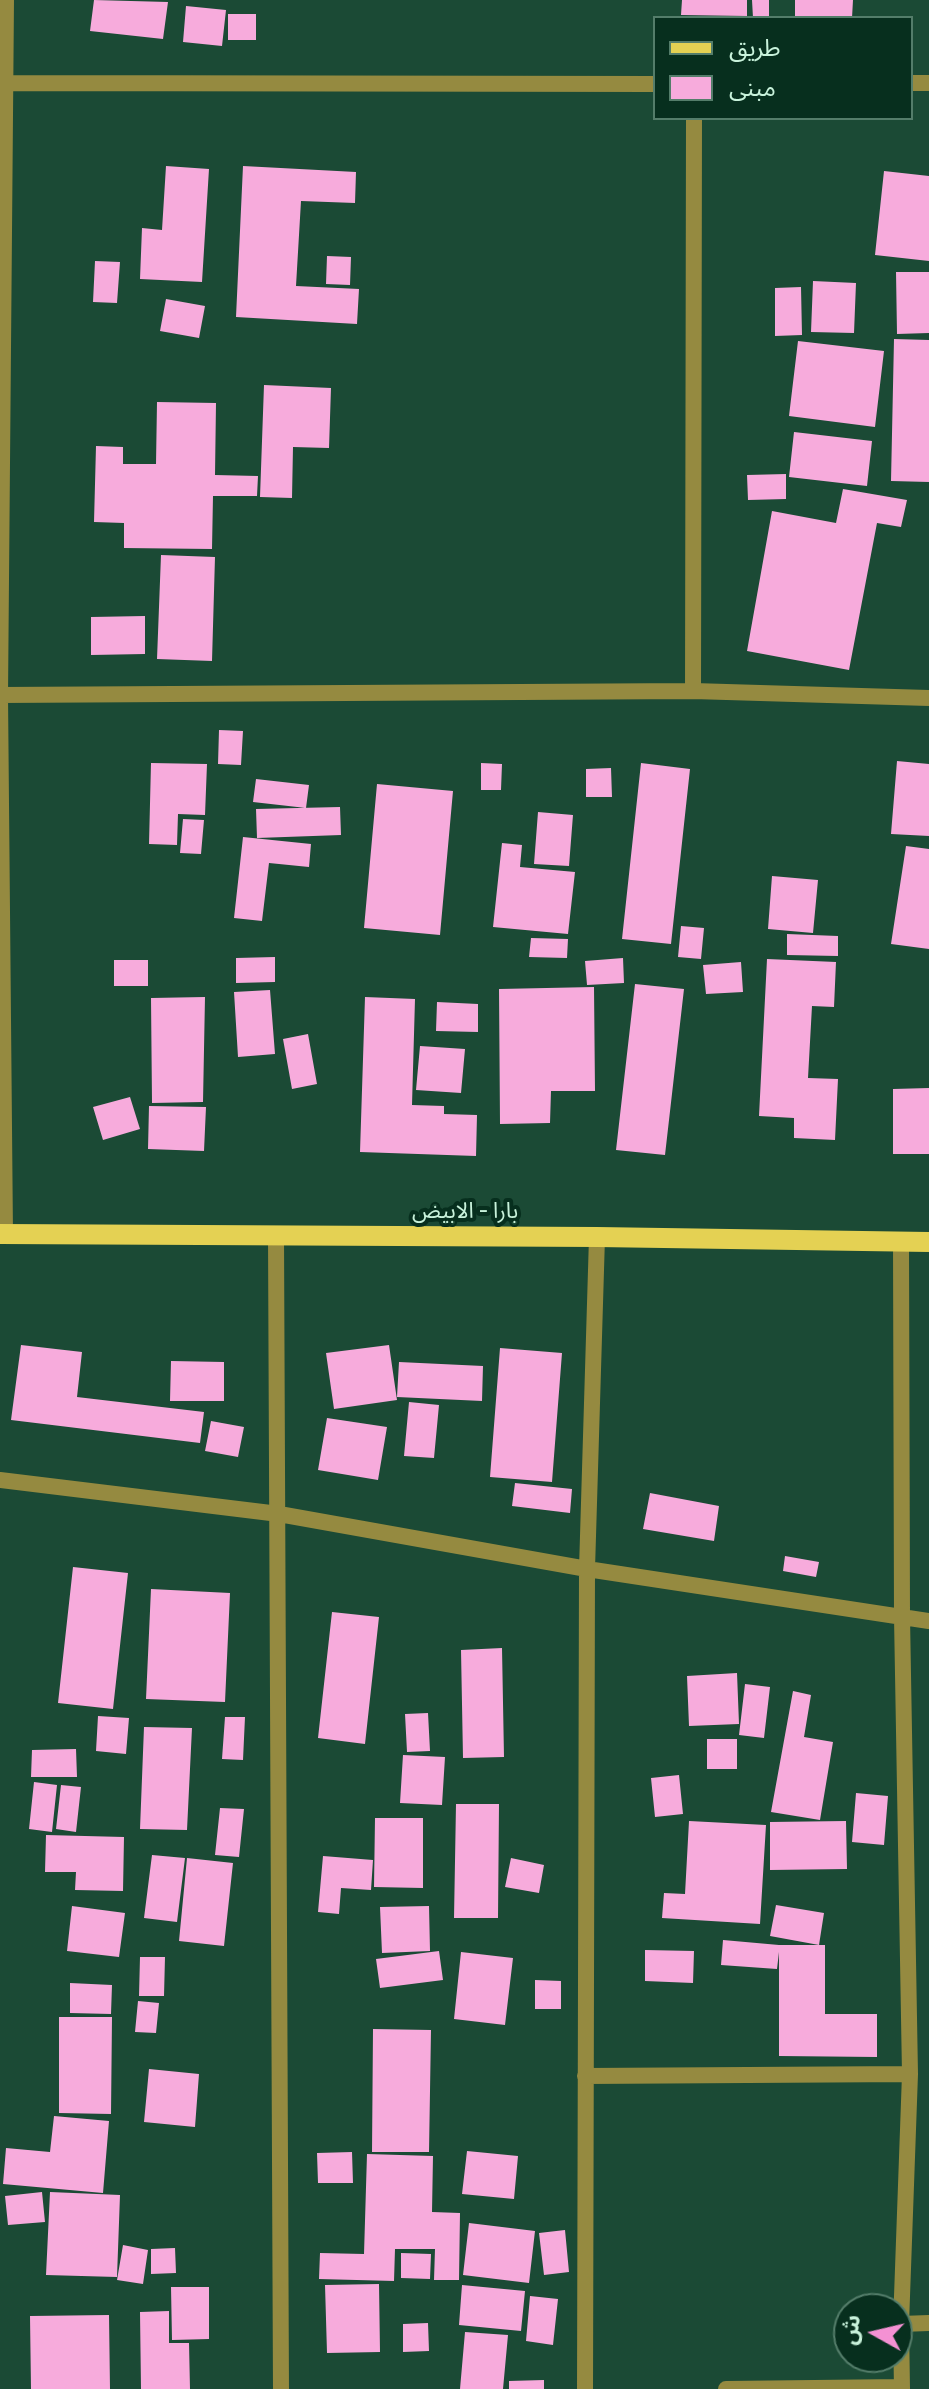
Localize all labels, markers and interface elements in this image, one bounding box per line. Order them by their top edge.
legend [653,16,913,120]
text: طريق [729,33,781,62]
text: مبنى [729,73,776,102]
street label: بارا - الابيض [412,1199,518,1225]
north arrow [833,2293,913,2373]
text: ش [835,2313,866,2347]

